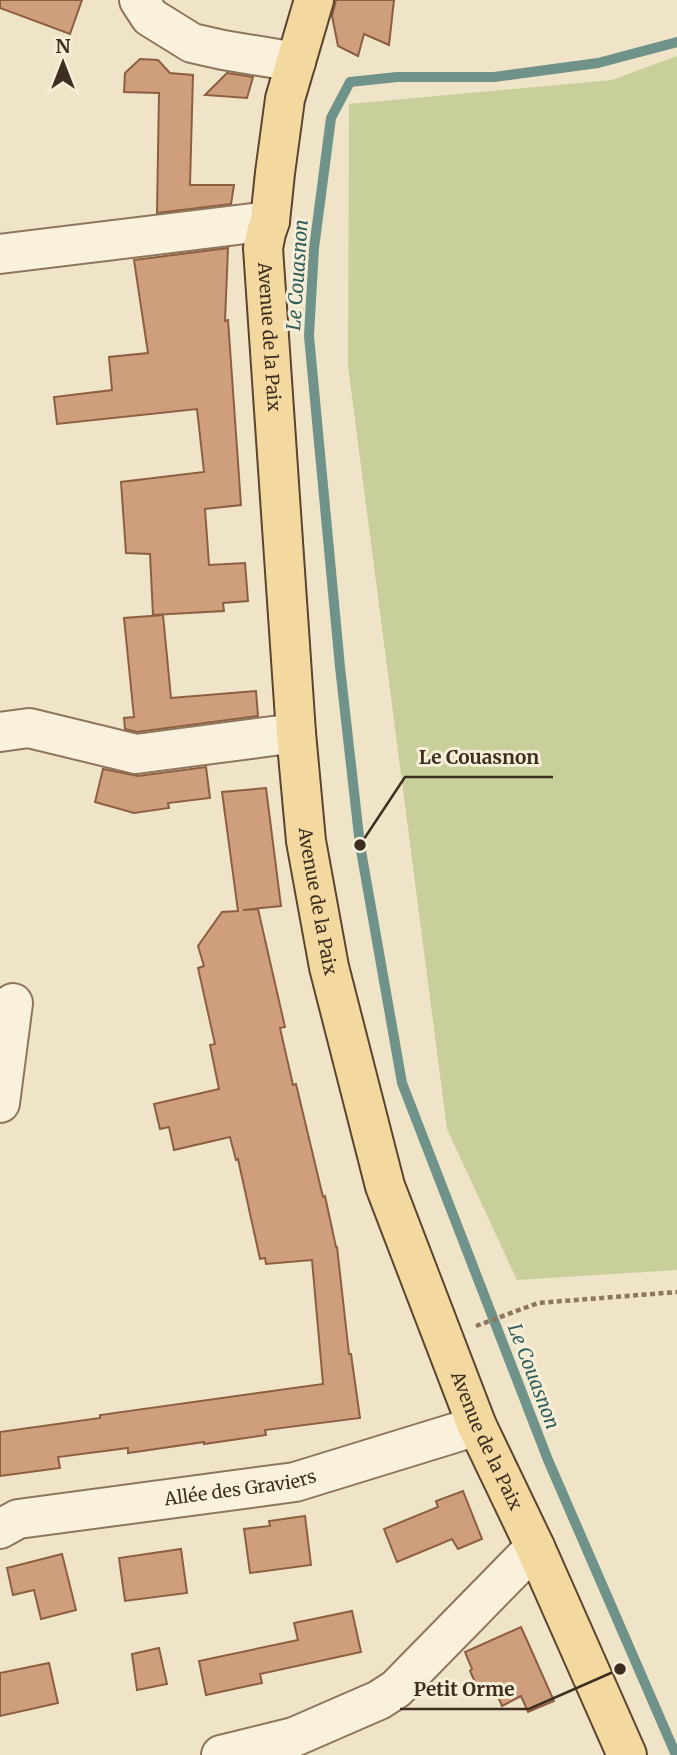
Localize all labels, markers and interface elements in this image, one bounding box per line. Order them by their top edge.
north arrow [28,28,98,98]
text: N [55,34,71,58]
water label: Le Couasnon [281,219,313,331]
street label: Avenue de la Paix [253,260,286,412]
callout: Le Couasnon [405,737,553,777]
text: Le Couasnon [419,745,539,769]
street label: Avenue de la Paix [294,826,343,978]
water label: Le Couasnon [503,1320,565,1432]
street label: Avenue de la Paix [446,1367,528,1514]
street label: Allée des Graviers [162,1464,319,1510]
callout: Petit Orme [400,1669,529,1709]
text: Petit Orme [414,1677,514,1701]

